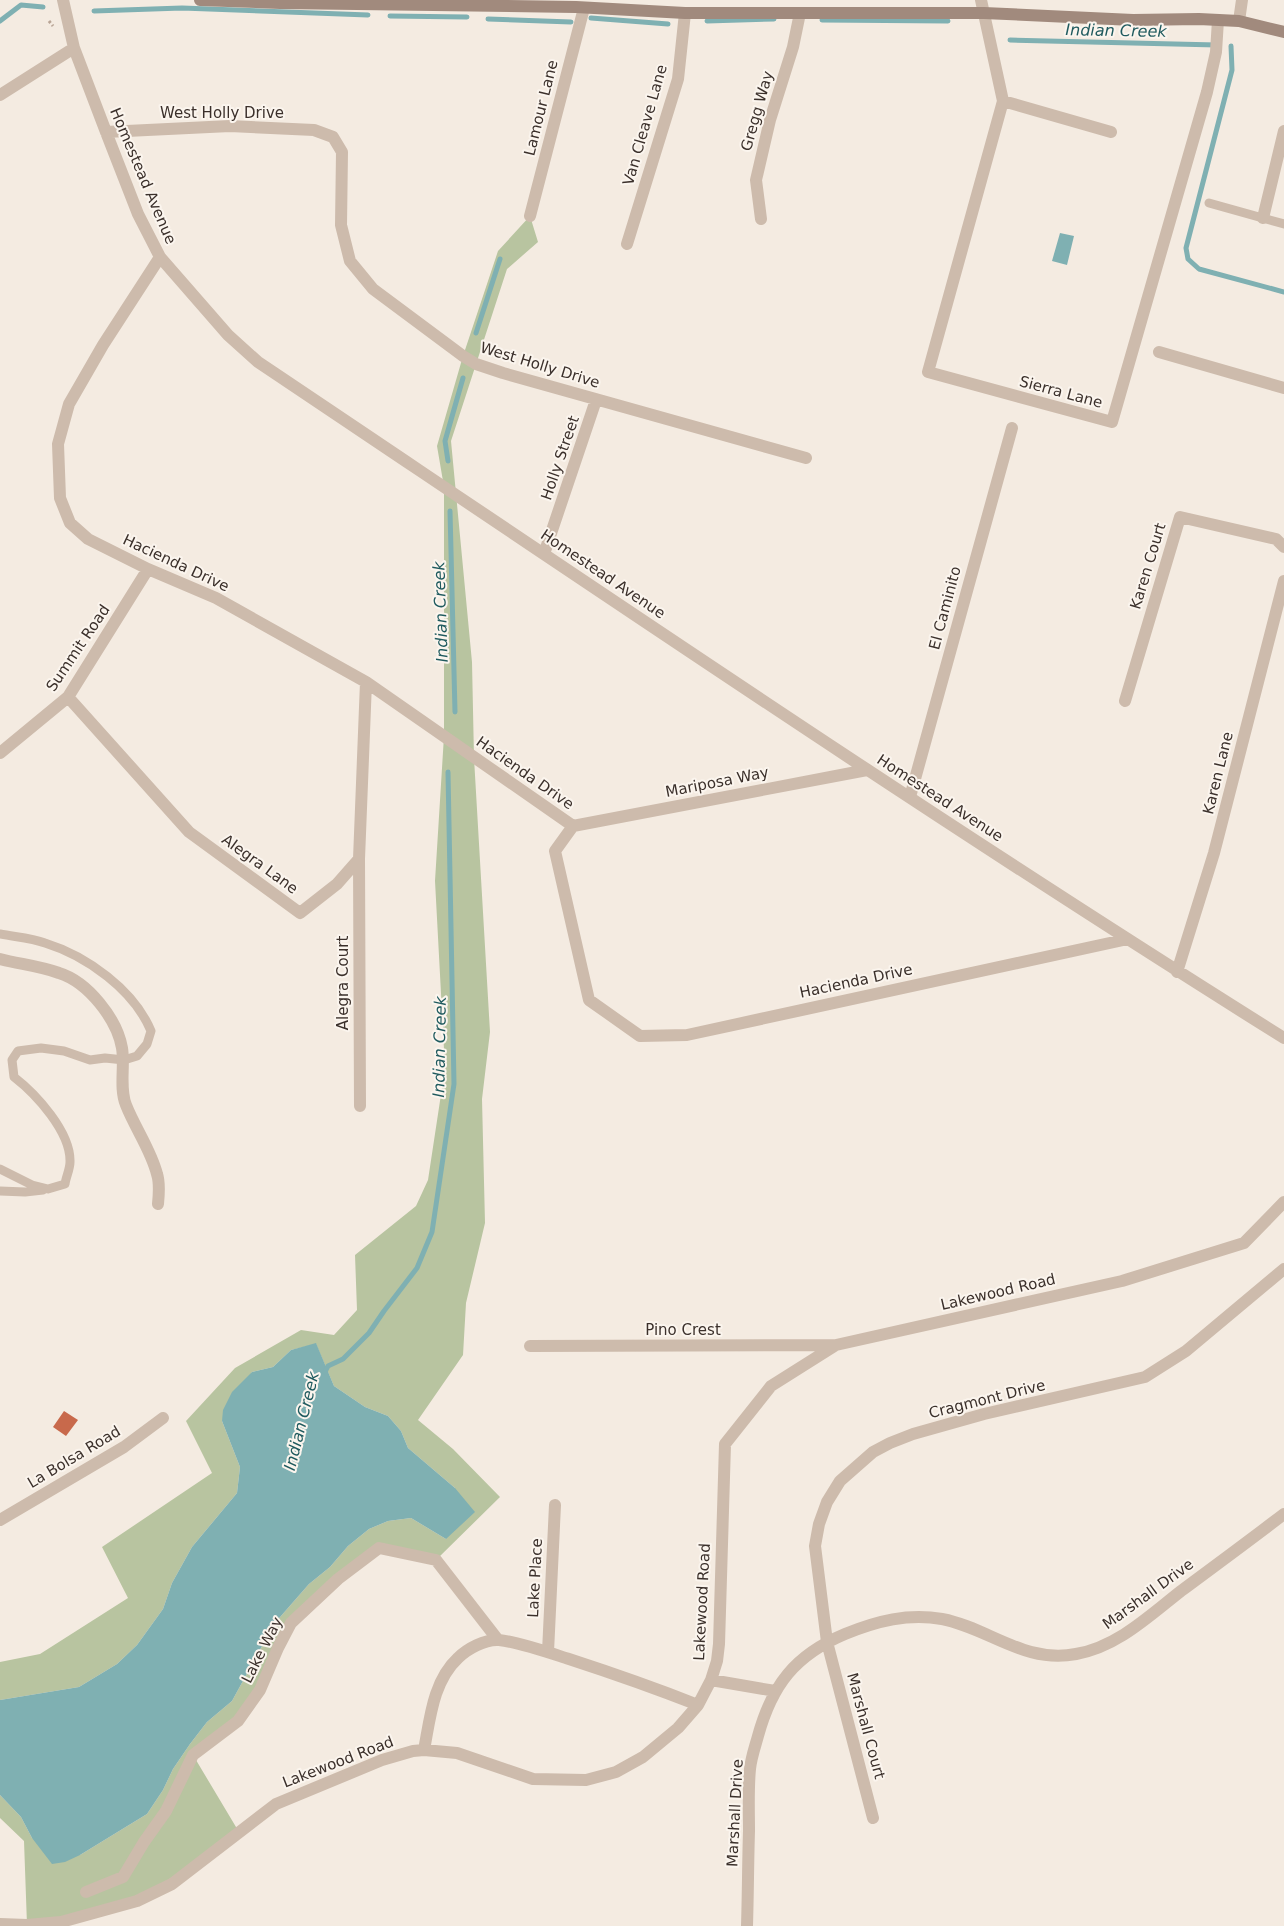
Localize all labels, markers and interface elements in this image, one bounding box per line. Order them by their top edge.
water label: Indian Creek [1065,20,1167,41]
street label: Lamour Lane [520,58,562,158]
street label: Van Cleave Lane [619,63,671,187]
street label: Gregg Way [737,69,777,153]
street label: West Holly Drive [160,104,284,122]
street label: Homestead Avenue [106,105,180,247]
street label: West Holly Drive [478,338,602,392]
street label: Sierra Lane [1018,372,1104,412]
street label: Holly Street [537,413,583,503]
street label: Karen Court [1126,521,1170,611]
street label: Homestead Avenue [537,526,669,622]
street label: Hacienda Drive [120,531,232,595]
water label: Indian Creek [429,560,452,663]
street label: El Caminito [925,564,965,652]
street label: Summit Road [42,601,114,695]
street label: Karen Lane [1199,730,1237,816]
street label: Hacienda Drive [473,733,577,813]
street label: Homestead Avenue [874,751,1006,845]
street label: Mariposa Way [664,763,770,801]
street label: Alegra Lane [218,830,302,898]
street label: Alegra Court [334,936,352,1030]
street label: Hacienda Drive [798,960,914,1002]
water label: Indian Creek [429,996,450,1098]
street label: Lakewood Road [939,1270,1057,1314]
street label: Pino Crest [645,1321,721,1339]
water label: Indian Creek [280,1369,323,1473]
street label: Cragmont Drive [927,1376,1047,1422]
street label: La Bolsa Road [24,1422,124,1492]
street label: Lake Place [524,1538,546,1618]
street label: Lakewood Road [690,1543,714,1661]
street label: Marshall Drive [1099,1555,1197,1633]
street label: Lake Way [238,1614,286,1686]
street label: Marshall Court [843,1671,889,1781]
street label: Lakewood Road [280,1733,396,1791]
street label: Marshall Drive [723,1759,747,1867]

